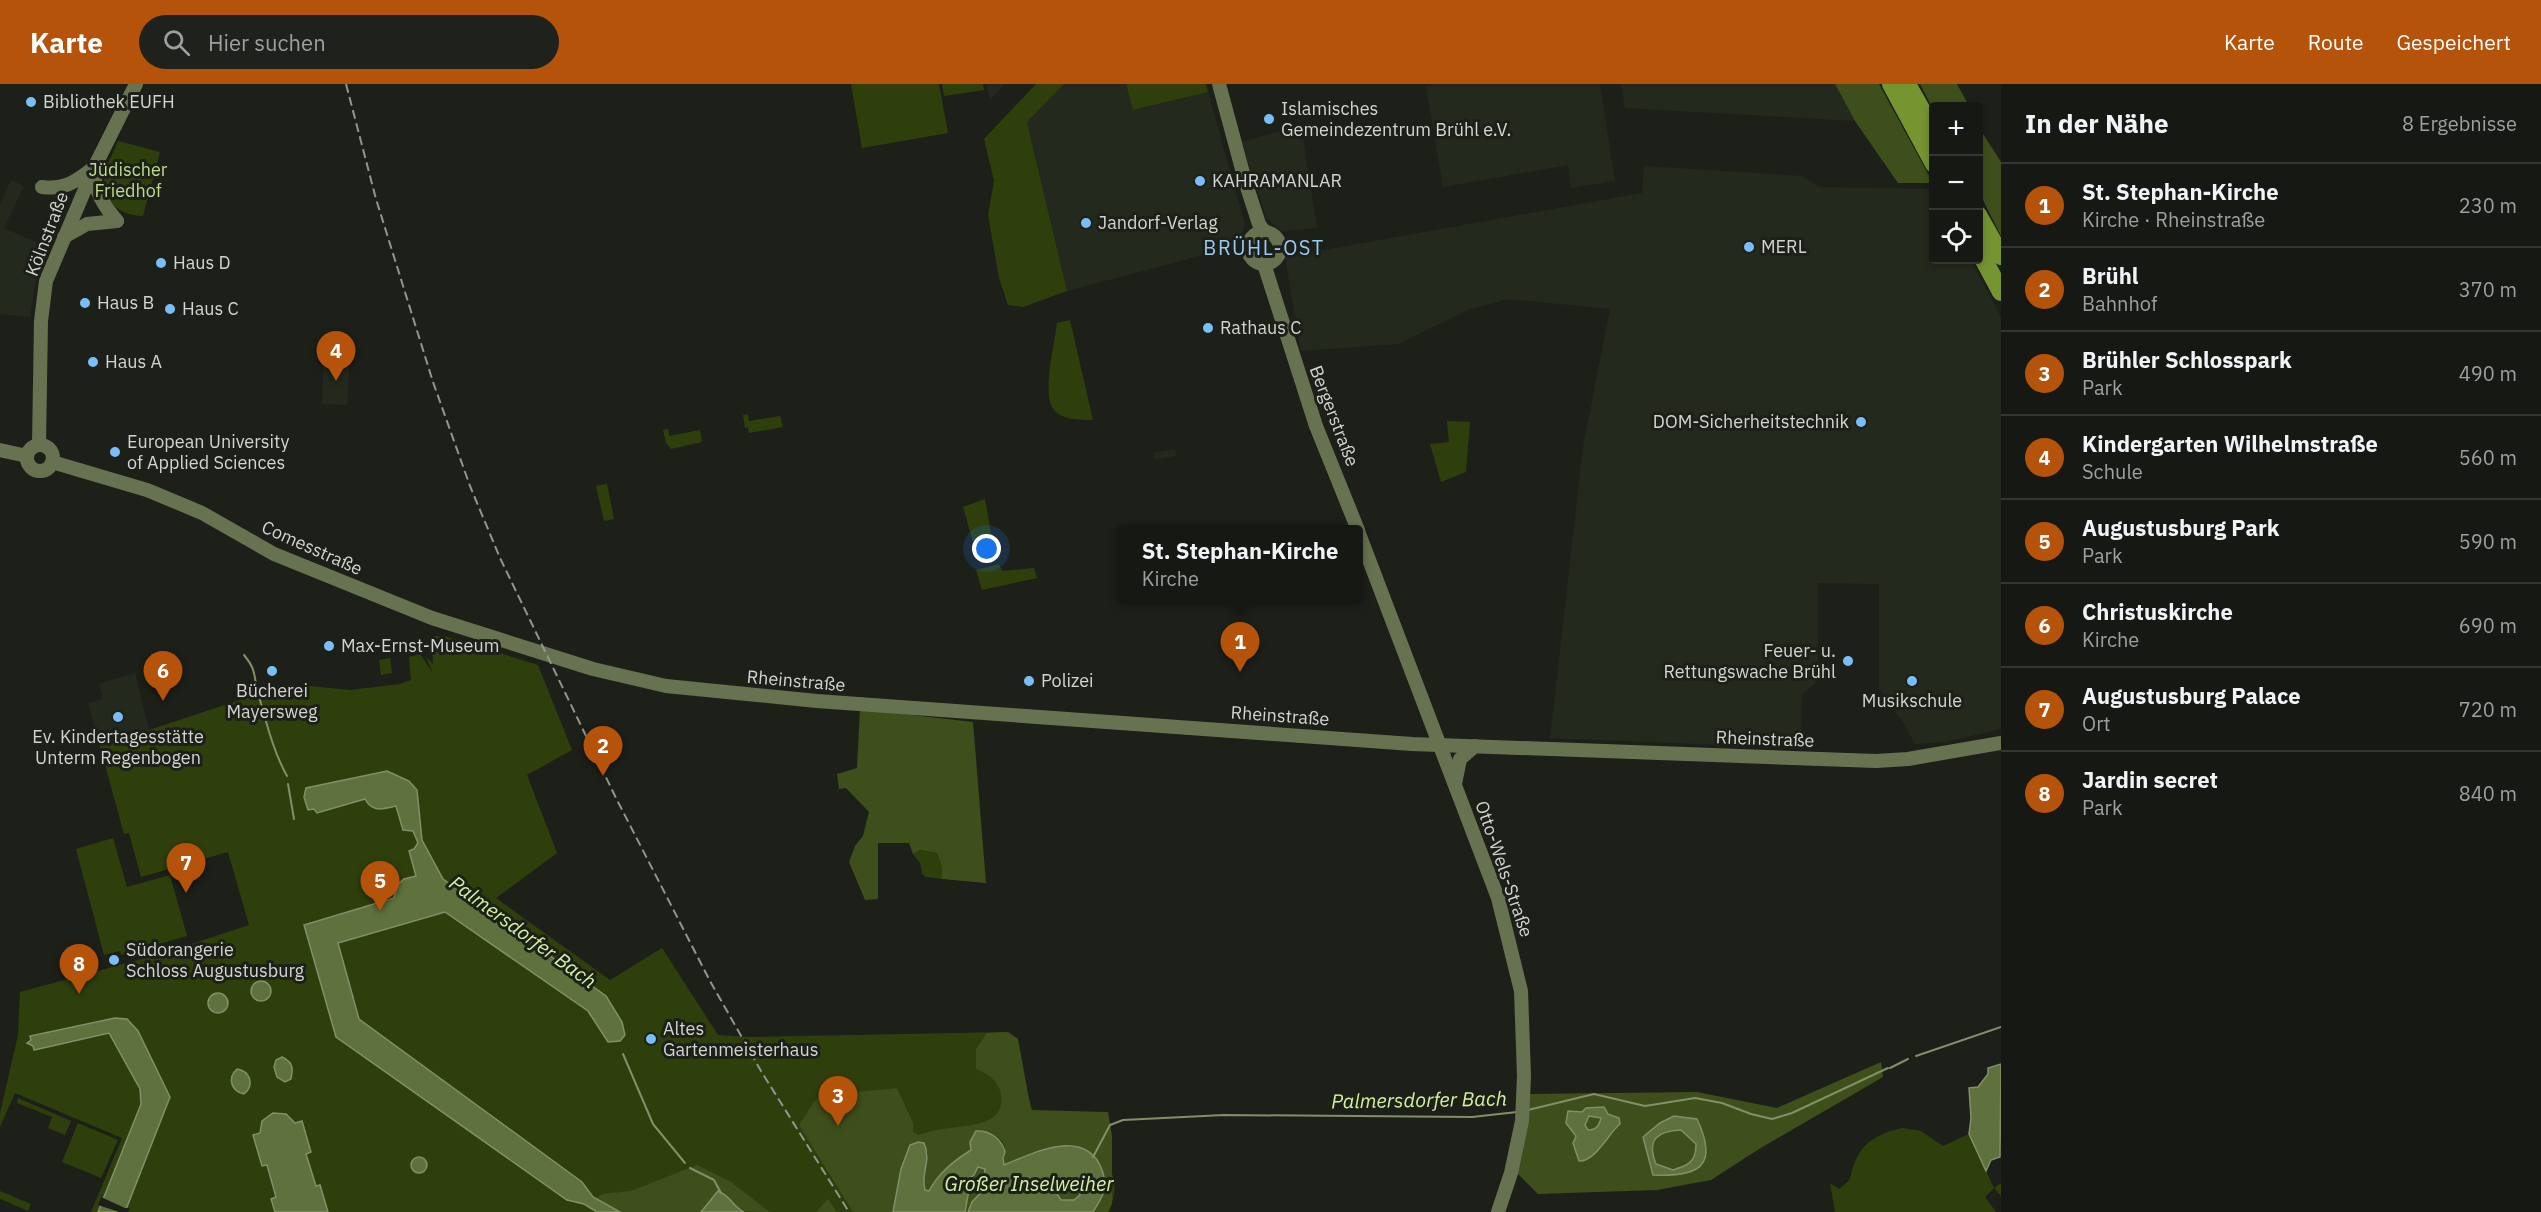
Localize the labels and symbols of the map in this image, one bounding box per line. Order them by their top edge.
place label: Bibliothek EUFH [43,90,175,113]
marker: Bibliothek EUFH [24,95,38,109]
place label: Islamisches Gemeindezentrum Brühl e.V. [1281,97,1511,141]
marker: Islamisches Gemeindezentrum Brühl e.V. [1262,112,1276,126]
park label: Jüdischer Friedhof [89,158,168,202]
place label: KAHRAMANLAR [1212,169,1342,192]
marker: KAHRAMANLAR [1193,174,1207,188]
street label: Kölnstraße [20,188,73,279]
place label: Jandorf-Verlag [1098,211,1218,234]
marker: Jandorf-Verlag [1079,216,1093,230]
district label: BRÜHL-OST [1203,234,1325,261]
place label: MERL [1761,235,1807,258]
marker: MERL [1742,240,1756,254]
place label: Haus D [173,251,231,274]
marker: Haus D [154,256,168,270]
place label: Haus B [97,291,154,314]
marker: Haus B [78,296,92,310]
place label: Haus C [182,297,239,320]
marker: Haus C [163,302,177,316]
place label: Rathaus C [1220,316,1302,339]
marker: Rathaus C [1201,321,1215,335]
pin: 4 [316,332,356,381]
place label: Haus A [105,350,163,373]
marker: Haus A [86,355,100,369]
street label: Bergerstraße [1305,362,1364,470]
place label: DOM-Sicherheitstechnik [1653,410,1850,433]
marker: DOM-Sicherheitstechnik [1854,415,1868,429]
place label: European University of Applied Sciences [127,430,289,474]
marker: European University of Applied Sciences [108,445,122,459]
street label: Comesstraße [258,515,366,580]
your location [972,534,1001,563]
pin: 1 [1220,622,1260,672]
place label: Max-Ernst-Museum [341,634,499,657]
marker: Max-Ernst-Museum [322,639,336,653]
place label: Feuer- u. Rettungswache Brühl [1663,639,1836,683]
pin: 6 [144,652,182,701]
marker: Feuer- u. Rettungswache Brühl [1841,654,1855,668]
marker: Bücherei Mayersweg [265,664,279,678]
street label: Rheinstraße [746,665,846,696]
place label: Polizei [1041,669,1094,692]
marker: Polizei [1022,674,1036,688]
marker: Musikschule [1905,674,1919,688]
place label: Bücherei Mayersweg [226,679,318,723]
place label: Musikschule [1862,689,1962,712]
street label: Rheinstraße [1230,701,1330,730]
marker: Ev. Kindertagesstätte Unterm Regenbogen [111,710,125,724]
place label: Ev. Kindertagesstätte Unterm Regenbogen [32,725,204,769]
street label: Rheinstraße [1715,725,1815,752]
pin: 2 [584,726,622,776]
street label: Otto-Wels-Straße [1470,798,1539,940]
pin: 7 [166,844,206,893]
pin: 5 [360,862,400,911]
water label: Palmersdorfer Bach [444,869,602,994]
place label: Südorangerie Schloss Augustusburg [126,938,305,982]
pin: 8 [60,944,98,994]
marker: Südorangerie Schloss Augustusburg [107,953,121,967]
place label: Altes Gartenmeisterhaus [663,1017,818,1061]
marker: Altes Gartenmeisterhaus [644,1032,658,1046]
pin: 3 [818,1076,858,1126]
water label: Palmersdorfer Bach [1331,1084,1507,1115]
water label: Großer Inselweiher [944,1170,1114,1197]

